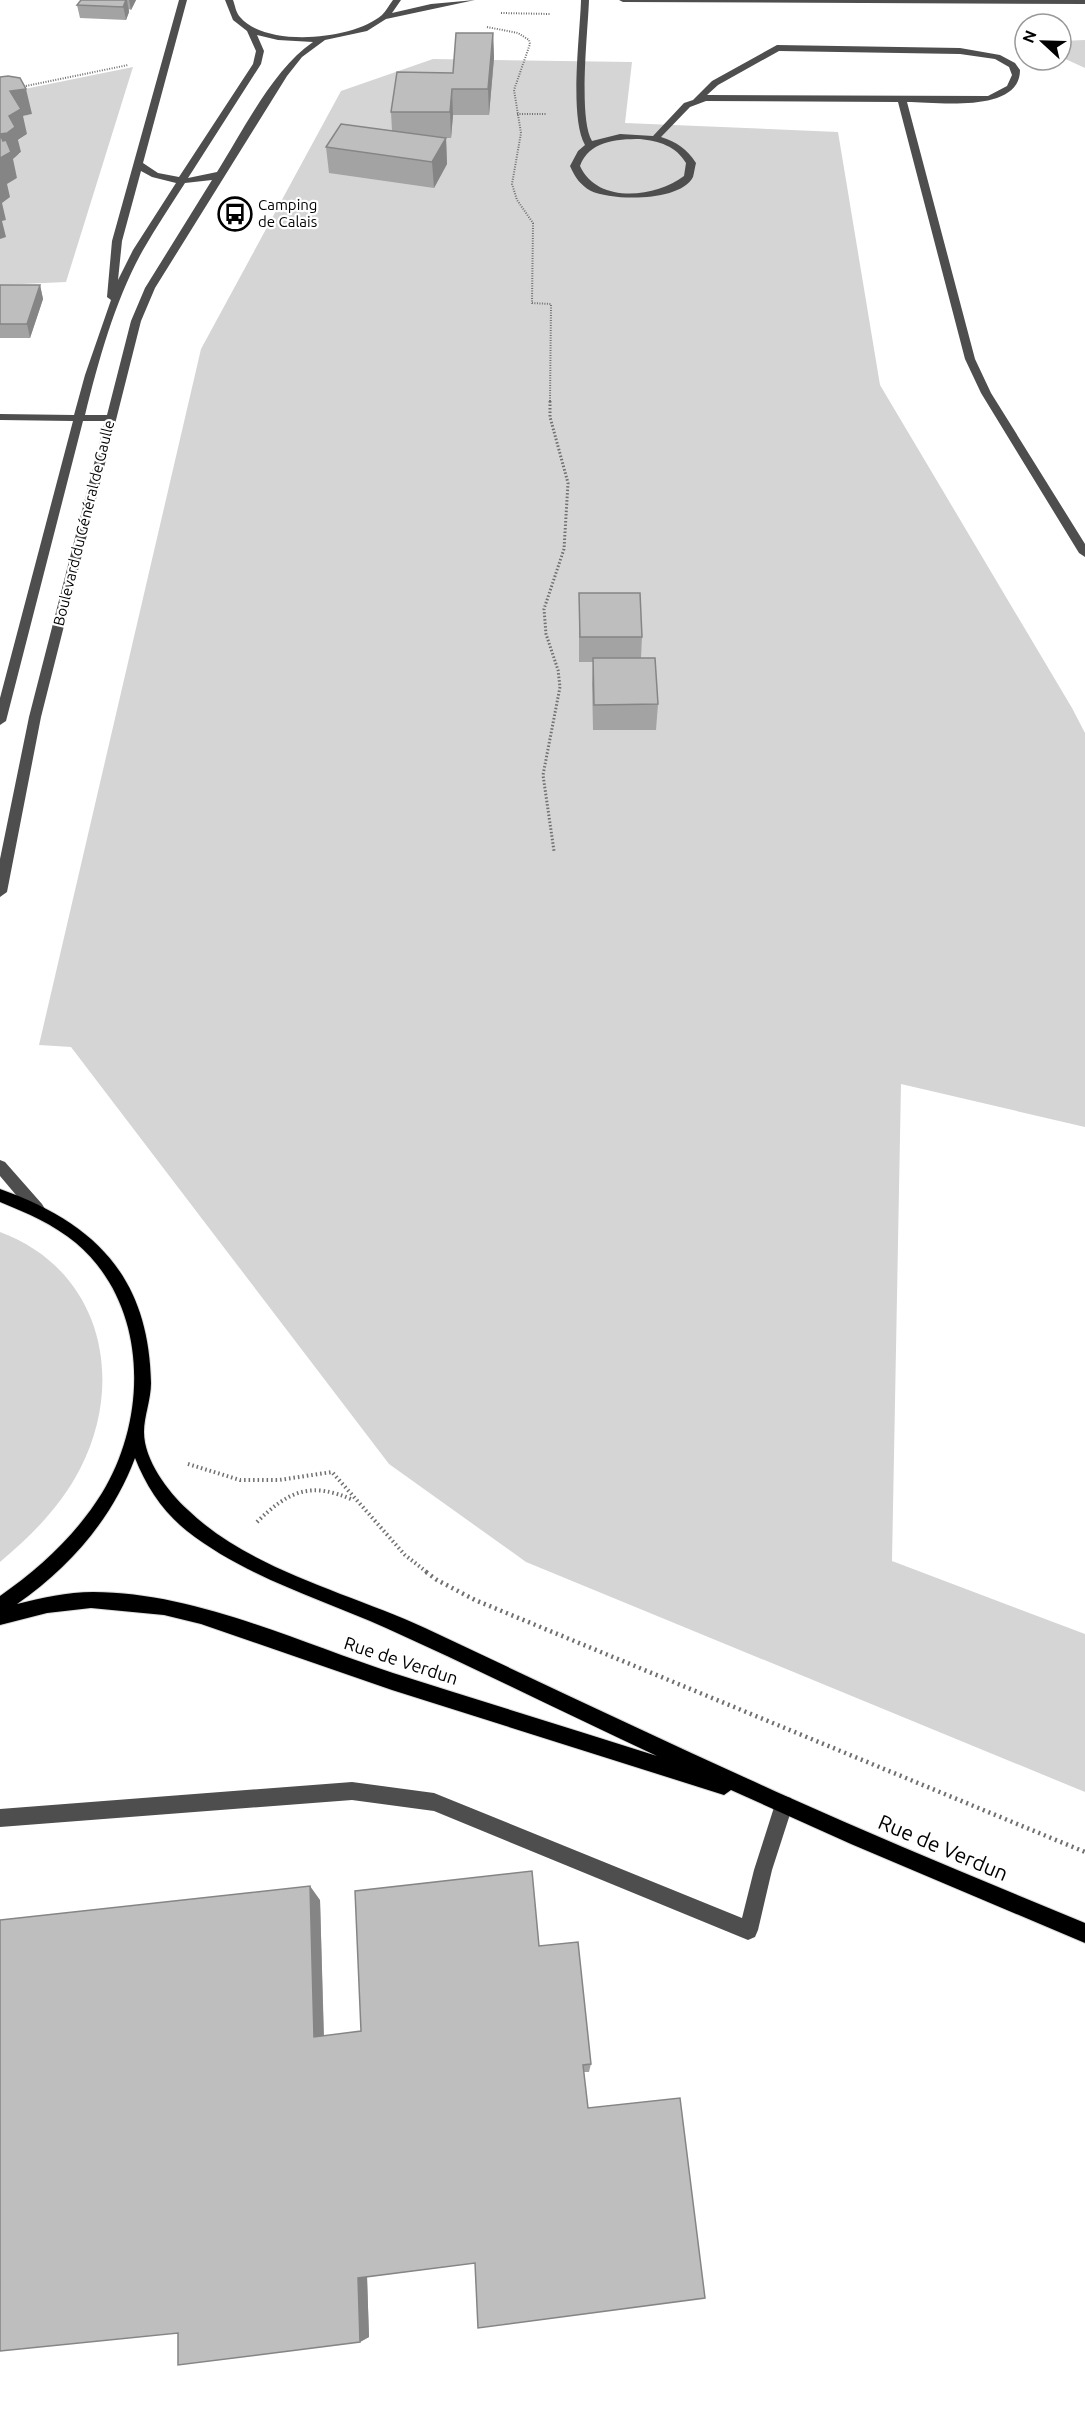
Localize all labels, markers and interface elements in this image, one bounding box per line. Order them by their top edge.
north arrow [1013,12,1073,72]
text: N [1019,27,1040,45]
bus stop icon: Camping de Calais [217,196,253,232]
place label: Camping de Calais [258,196,317,230]
street label: Boulevard du Général de Gaulle [50,418,117,628]
street label: Rue de Verdun [342,1632,461,1688]
street label: Rue de Verdun [875,1809,1012,1885]

